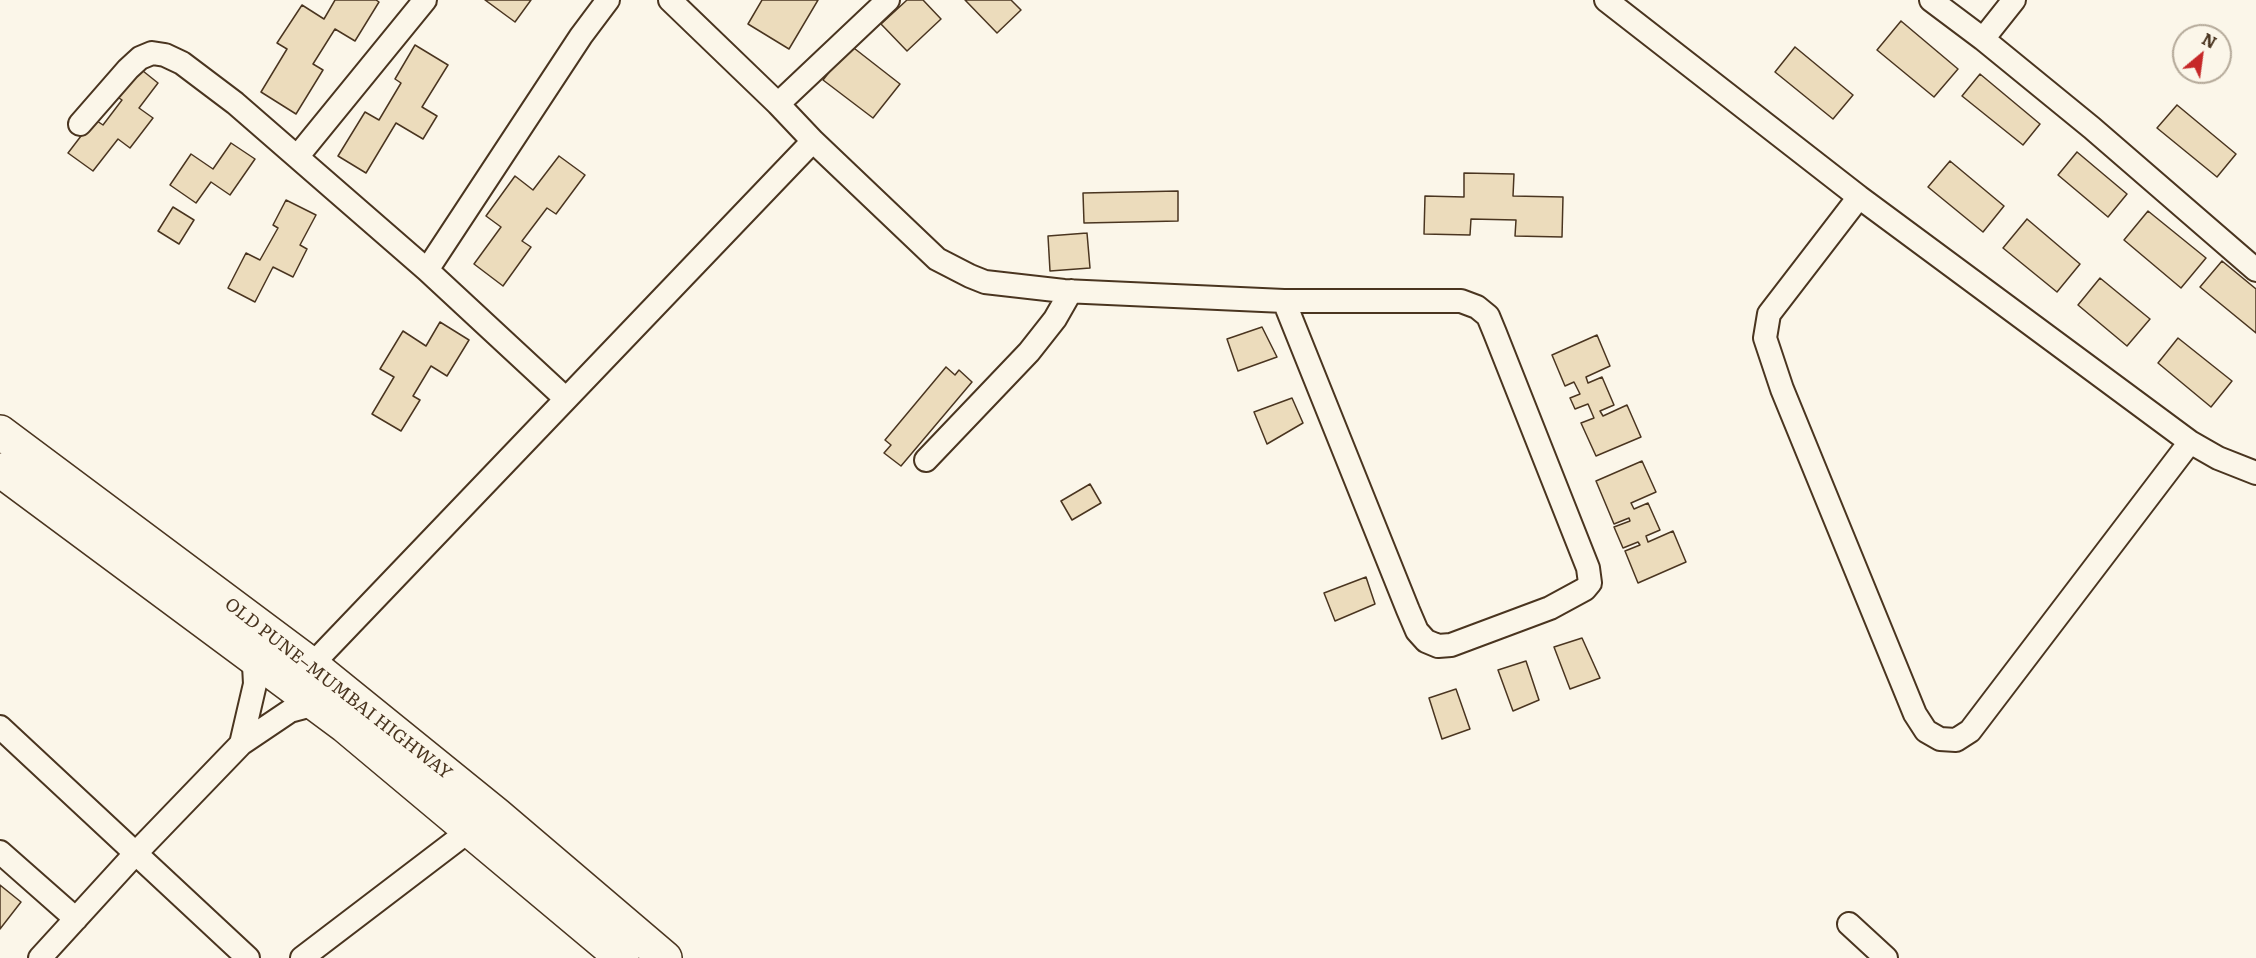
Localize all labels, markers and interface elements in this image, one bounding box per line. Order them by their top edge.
north arrow [2172,24,2232,84]
text: N [2198,26,2221,54]
street label: OLD PUNE–MUMBAI HIGHWAY [220,594,456,784]

